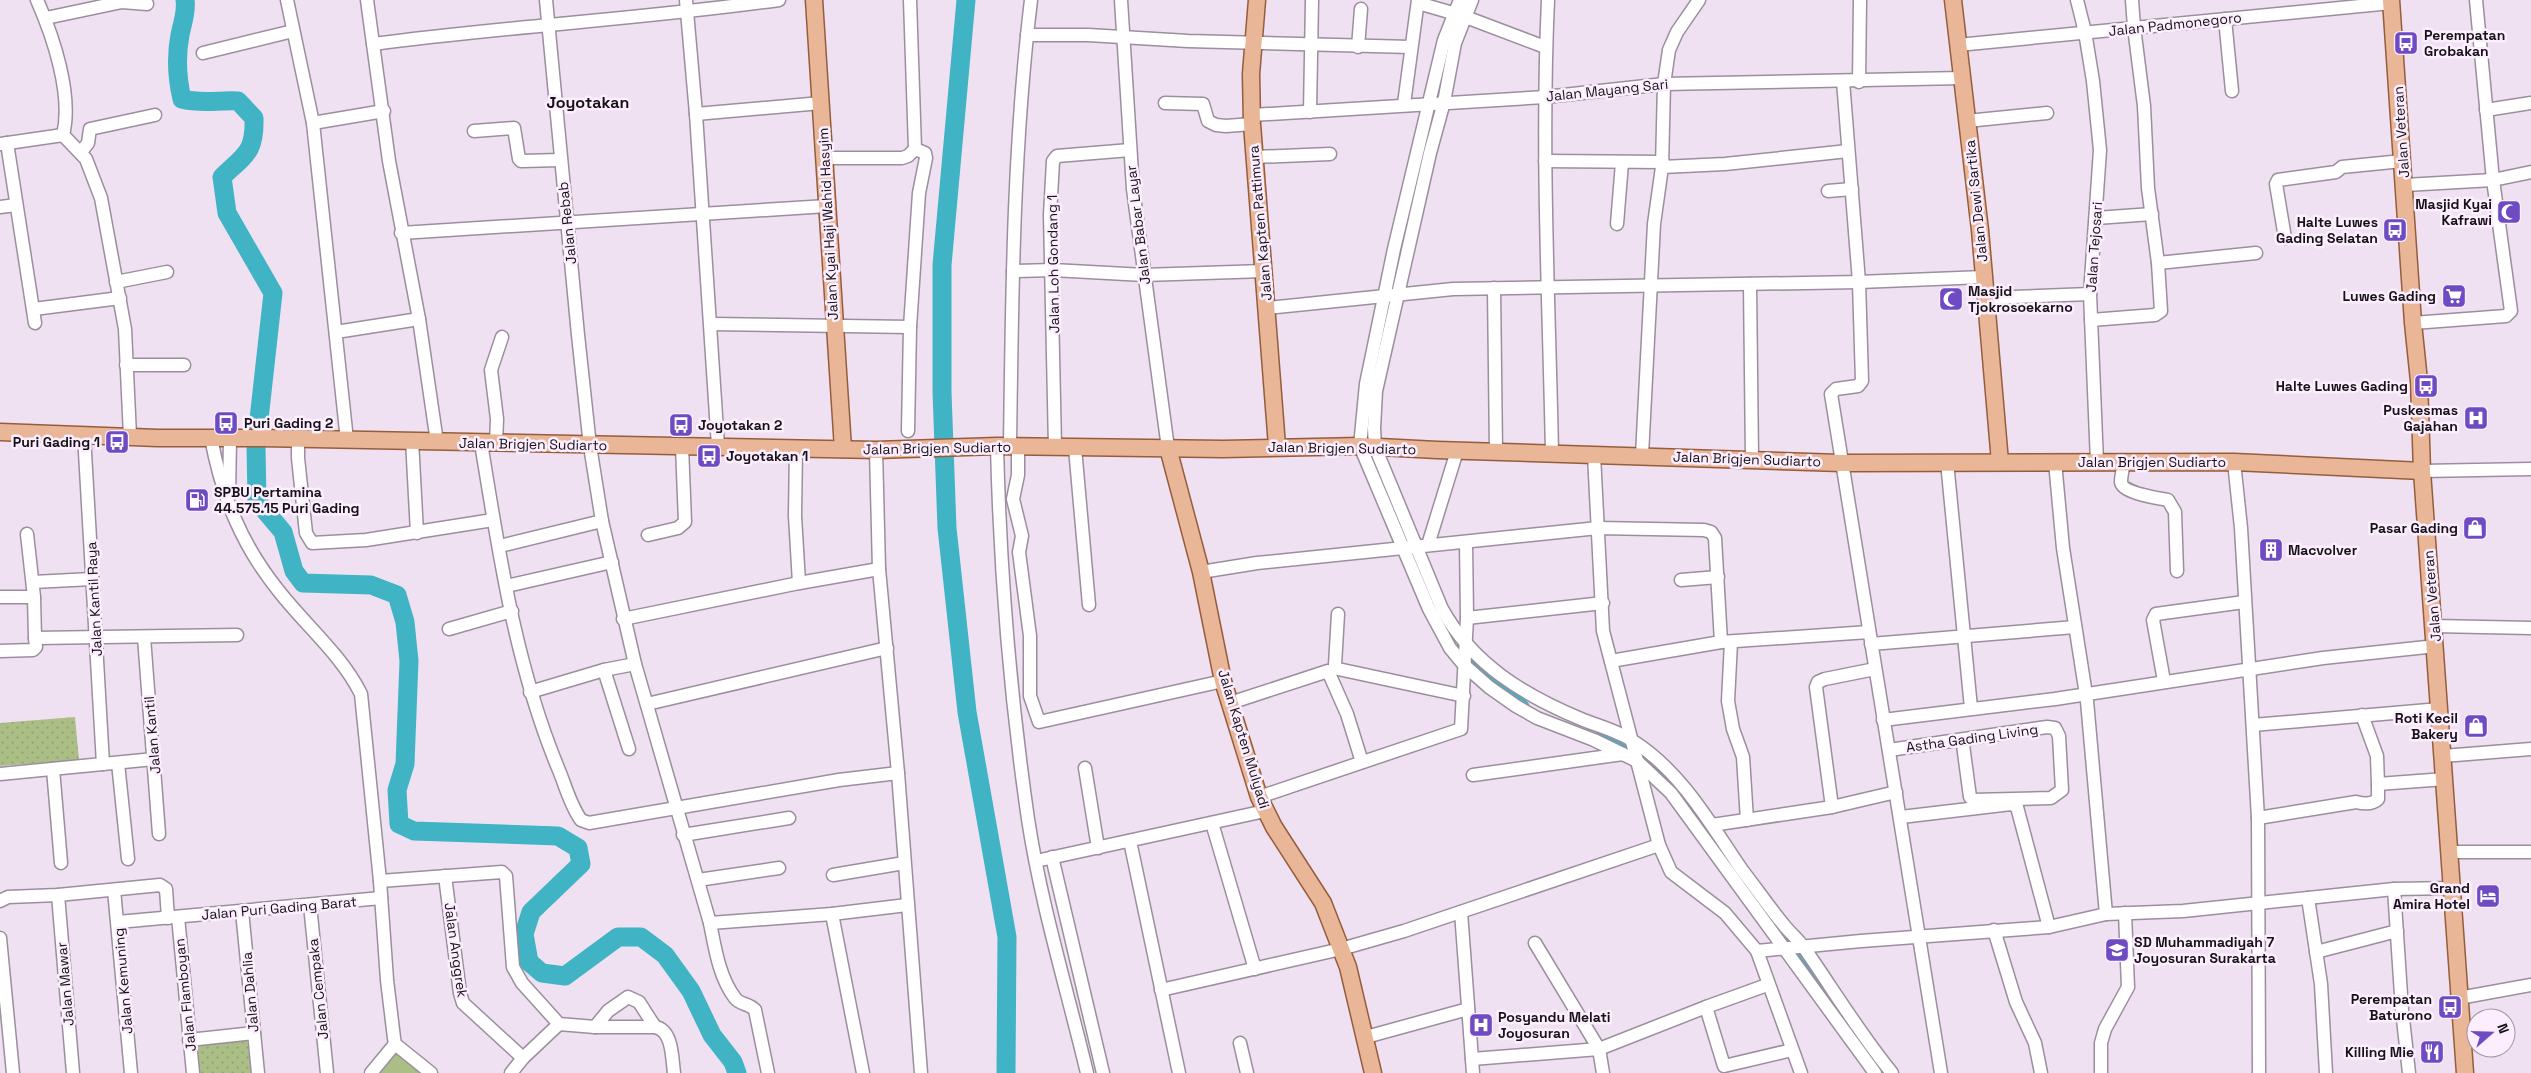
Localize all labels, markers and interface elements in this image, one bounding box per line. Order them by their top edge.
street label: Jalan Padmonegoro [2108,8,2242,40]
place label: Perempatan Grobakan [2424,26,2505,60]
bus stop icon: Perempatan Grobakan [2393,30,2419,56]
street label: Jalan Mayang Sari [1545,75,1669,105]
street label: Jalan Veteran [2389,86,2413,178]
district label: Joyotakan [547,92,629,113]
street label: Jalan Kyai Haji Wahid Hasyim [814,127,842,321]
street label: Jalan Dewi Sartika [1961,139,1991,263]
street label: Jalan Kapten Pattimura [1244,145,1276,301]
street label: Jalan Babar Layar [1122,164,1154,286]
street label: Jalan Rebab [554,181,580,265]
street label: Jalan Loh Gondang 1 [1043,195,1063,333]
place label: Masjid Kyai Kafrawi [2415,195,2492,229]
mosque icon: Masjid Kyai Kafrawi [2496,199,2522,225]
street label: Jalan Tejosari [2082,201,2106,293]
place label: Halte Luwes Gading Selatan [2276,213,2378,247]
bus stop icon: Halte Luwes Gading Selatan [2382,217,2408,243]
place label: Masjid Tjokrosoekarno [1968,282,2073,316]
supermarket icon: Luwes Gading [2441,283,2467,309]
mosque icon: Masjid Tjokrosoekarno [1938,286,1964,312]
place label: Luwes Gading [2342,287,2436,305]
bus stop icon: Halte Luwes Gading [2413,373,2439,399]
place label: Halte Luwes Gading [2276,377,2408,395]
place label: Puskesmas Gajahan [2383,401,2458,435]
hospital icon: Puskesmas Gajahan [2463,405,2489,431]
bus stop icon: Puri Gading 2 [213,410,239,436]
bus stop icon: Joyotakan 2 [668,412,694,438]
place label: Puri Gading 2 [244,414,333,432]
place label: Joyotakan 2 [698,416,782,434]
bus stop icon: Puri Gading 1 [104,429,130,455]
place label: Puri Gading 1 [13,433,100,451]
street label: Jalan Brigjen Sudiarto [459,434,607,454]
street label: Jalan Brigjen Sudiarto [863,438,1011,458]
street label: Jalan Brigjen Sudiarto [1268,438,1416,458]
bus stop icon: Joyotakan 1 [696,443,722,469]
place label: Joyotakan 1 [726,447,808,465]
street label: Jalan Brigjen Sudiarto [1673,447,1821,471]
street label: Jalan Brigjen Sudiarto [2078,453,2226,471]
place label: SPBU Pertamina 44.575.15 Puri Gading [214,483,359,517]
fuel station icon: SPBU Pertamina 44.575.15 Puri Gading [184,487,210,513]
shop icon: Pasar Gading [2462,515,2488,541]
place label: Pasar Gading [2370,519,2458,537]
building icon: Macvolver [2258,537,2284,563]
street label: Jalan Kantil Raya [82,541,106,657]
place label: Macvolver [2288,541,2358,559]
street label: Jalan Veteran [2419,549,2445,643]
street label: Jalan Kapten Mulyadi [1214,667,1274,811]
street label: Jalan Kantil [140,695,164,775]
place label: Roti Kecil Bakery [2395,709,2458,743]
shop icon: Roti Kecil Bakery [2463,713,2489,739]
street label: Astha Gading Living [1905,720,2039,756]
place label: Grand Amira Hotel [2393,879,2470,913]
hotel icon: Grand Amira Hotel [2475,883,2501,909]
street label: Jalan Puri Gading Barat [200,892,358,924]
street label: Jalan Anggrek [440,901,472,999]
street label: Jalan Kemuning [109,927,137,1035]
place label: SD Muhammadiyah 7 Joyosuran Surakarta [2134,933,2276,967]
school or university icon: SD Muhammadiyah 7 Joyosuran Surakarta [2104,937,2130,963]
street label: Jalan Flamboyan [170,938,200,1052]
street label: Jalan Cempaka [304,938,332,1040]
street label: Jalan Mawar [52,941,78,1027]
street label: Jalan Dahlia [238,951,262,1033]
place label: Perempatan Baturono [2351,990,2432,1024]
bus stop icon: Perempatan Baturono [2437,994,2463,1020]
place label: Posyandu Melati Joyosuran [1498,1008,1611,1042]
north arrow [2466,1008,2516,1058]
hospital icon: Posyandu Melati Joyosuran [1468,1012,1494,1038]
text: N [2493,1021,2513,1036]
restaurant icon: Killing Mie [2419,1039,2445,1065]
place label: Killing Mie [2345,1043,2414,1061]

